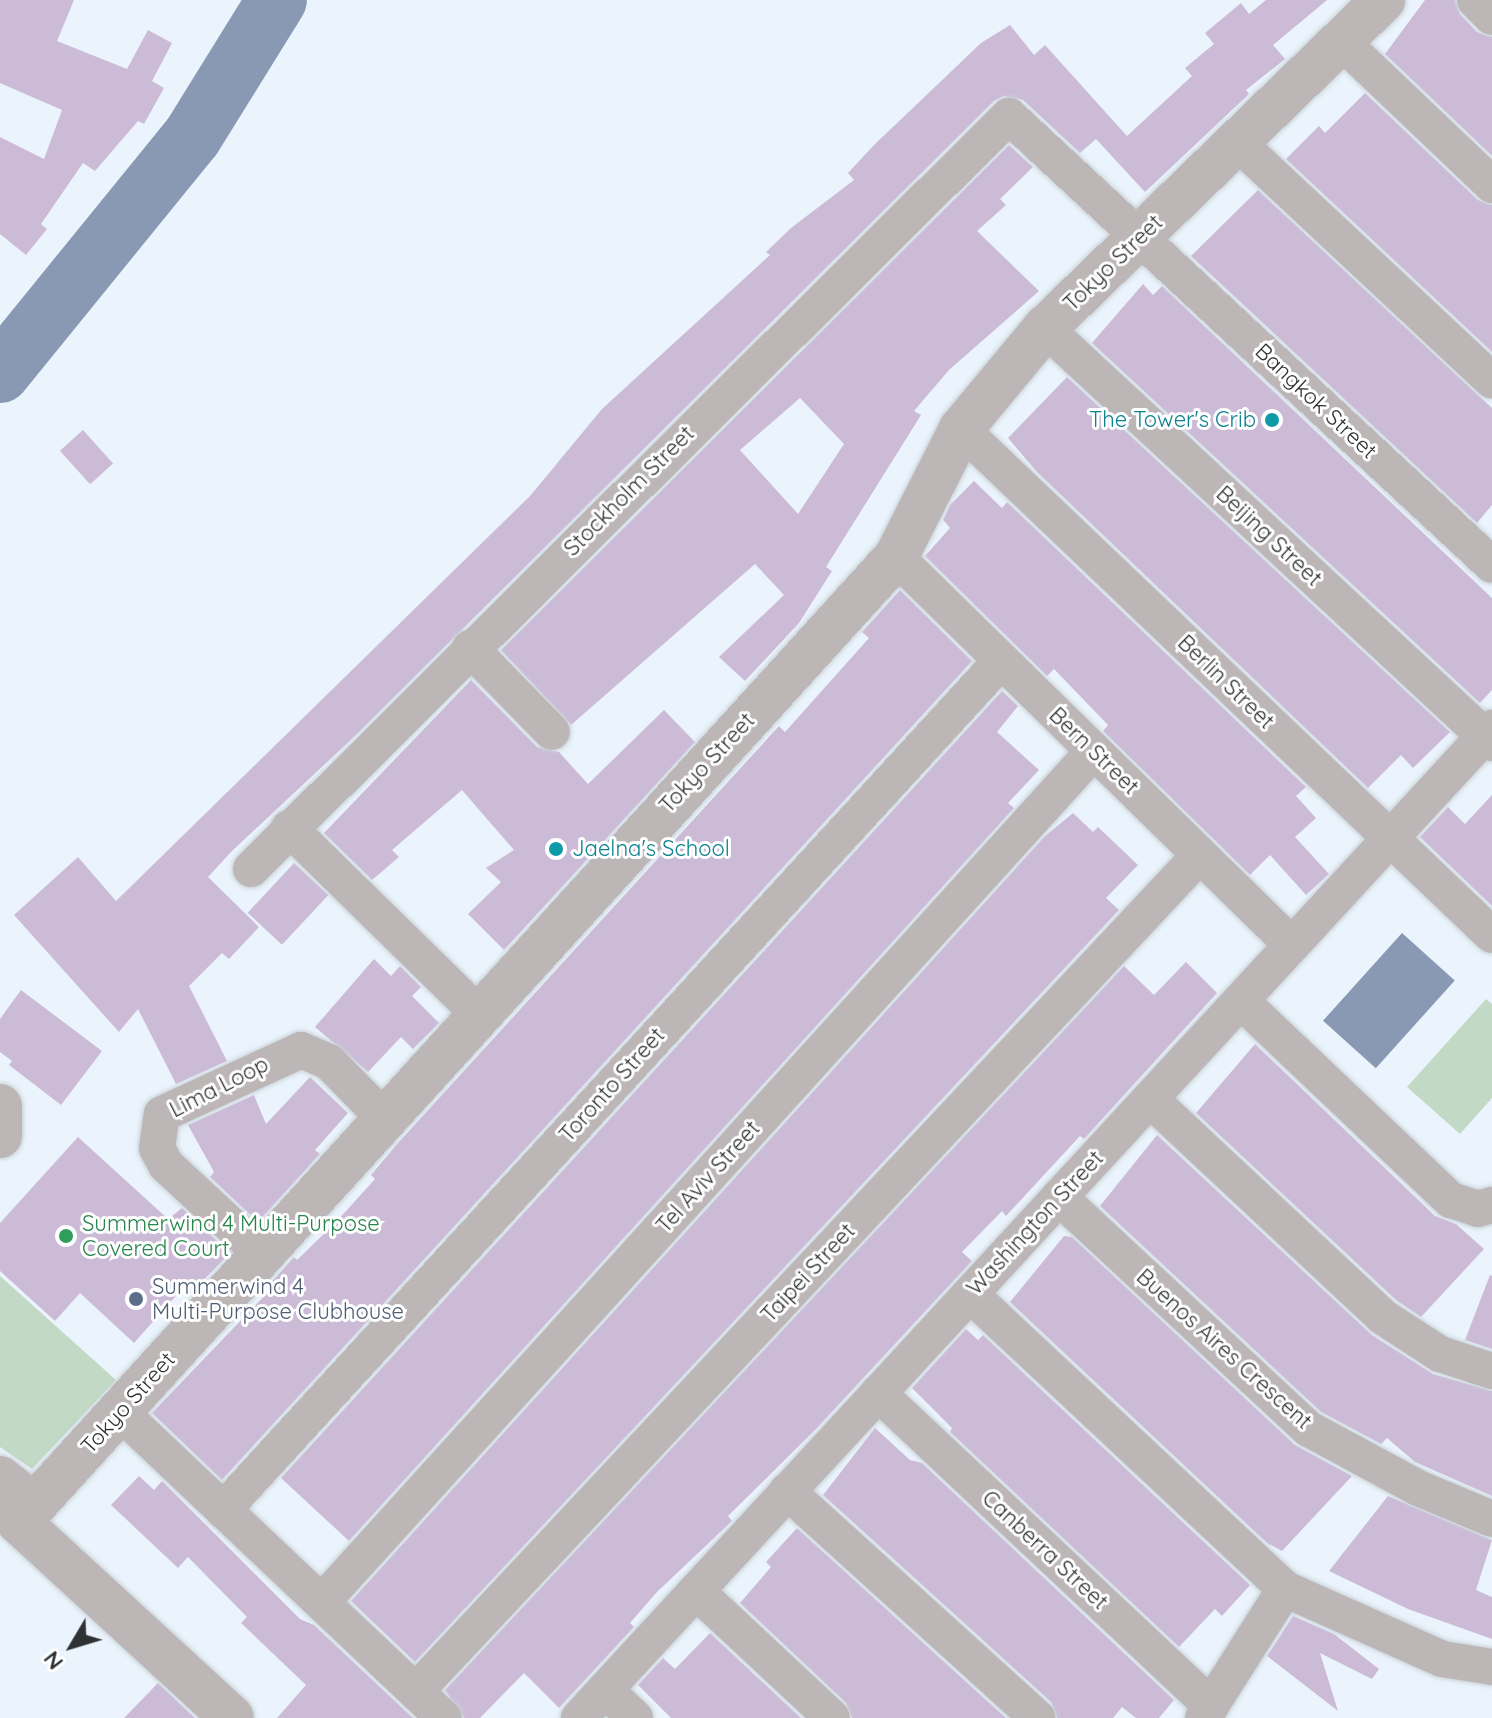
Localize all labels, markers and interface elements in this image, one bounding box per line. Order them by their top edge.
street label: Tokyo Street [1058,209,1168,317]
street label: Bangkok Street [1250,338,1382,464]
place label: The Tower's Crib [1089,407,1256,433]
marker: The Tower's Crib [1263,411,1281,429]
street label: Stockholm Street [558,420,700,562]
street label: Beijing Street [1211,480,1327,592]
street label: Berlin Street [1172,629,1280,735]
street label: Bern Street [1044,702,1144,800]
street label: Tokyo Street [654,707,760,819]
place label: Jaelna's School [572,836,730,862]
marker: Jaelna's School [547,840,565,858]
street label: Toronto Street [554,1022,670,1148]
street label: Lima Loop [165,1051,273,1123]
street label: Tel Aviv Street [651,1115,765,1239]
street label: Washington Street [961,1145,1109,1301]
place label: Summerwind 4 Multi-Purpose Covered Court [82,1210,380,1262]
street label: Taipei Street [755,1218,861,1328]
marker: Summerwind 4 Multi-Purpose Covered Court [57,1227,75,1245]
street label: Buenos Aires Crescent [1131,1263,1317,1435]
place label: Summerwind 4 Multi-Purpose Clubhouse [152,1273,404,1324]
marker: Summerwind 4 Multi-Purpose Clubhouse [127,1290,145,1308]
street label: Tokyo Street [76,1347,180,1459]
street label: Canberra Street [977,1485,1113,1615]
north arrow [32,1606,112,1686]
text: N [37,1646,69,1676]

